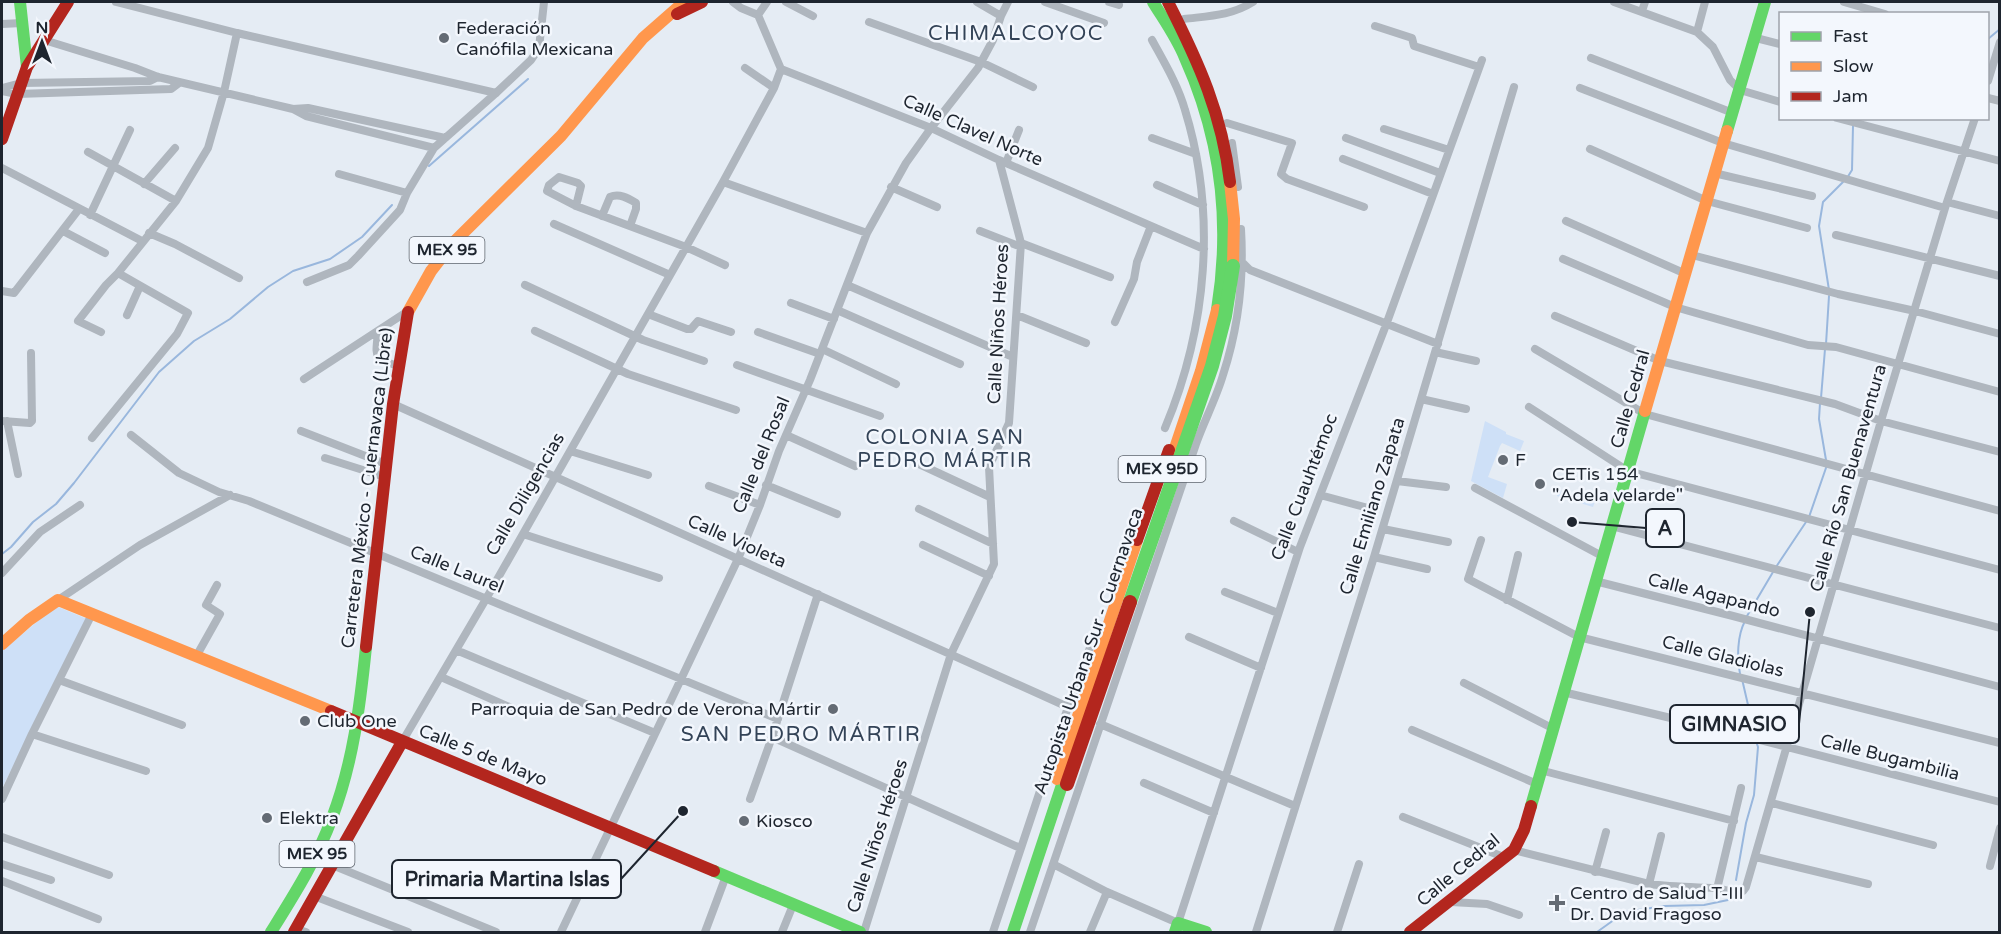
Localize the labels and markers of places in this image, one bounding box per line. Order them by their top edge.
place label: Federación Canófila Mexicana [456,17,613,60]
marker: Federación Canófila Mexicana [437,31,451,45]
place label: F [1515,449,1526,471]
marker: F [1496,453,1510,467]
place label: CETis 154 "Adela velarde" [1552,463,1683,506]
marker: CETis 154 "Adela velarde" [1533,477,1547,491]
callout: A [1646,509,1684,547]
place label: Parroquia de San Pedro de Verona Mártir [471,698,821,720]
marker: Parroquia de San Pedro de Verona Mártir [826,702,840,716]
callout: GIMNASIO [1670,705,1799,743]
place label: Club One [317,710,397,732]
marker: Club One [298,714,312,728]
place label: Elektra [279,807,339,829]
place label: Kiosco [756,810,813,832]
marker: Elektra [260,811,274,825]
marker: Kiosco [737,814,751,828]
callout: Primaria Martina Islas [392,860,621,898]
place label: Centro de Salud T-III Dr. David Fragoso [1570,882,1744,925]
marker: Centro de Salud T-III Dr. David Fragoso [1548,894,1566,912]

